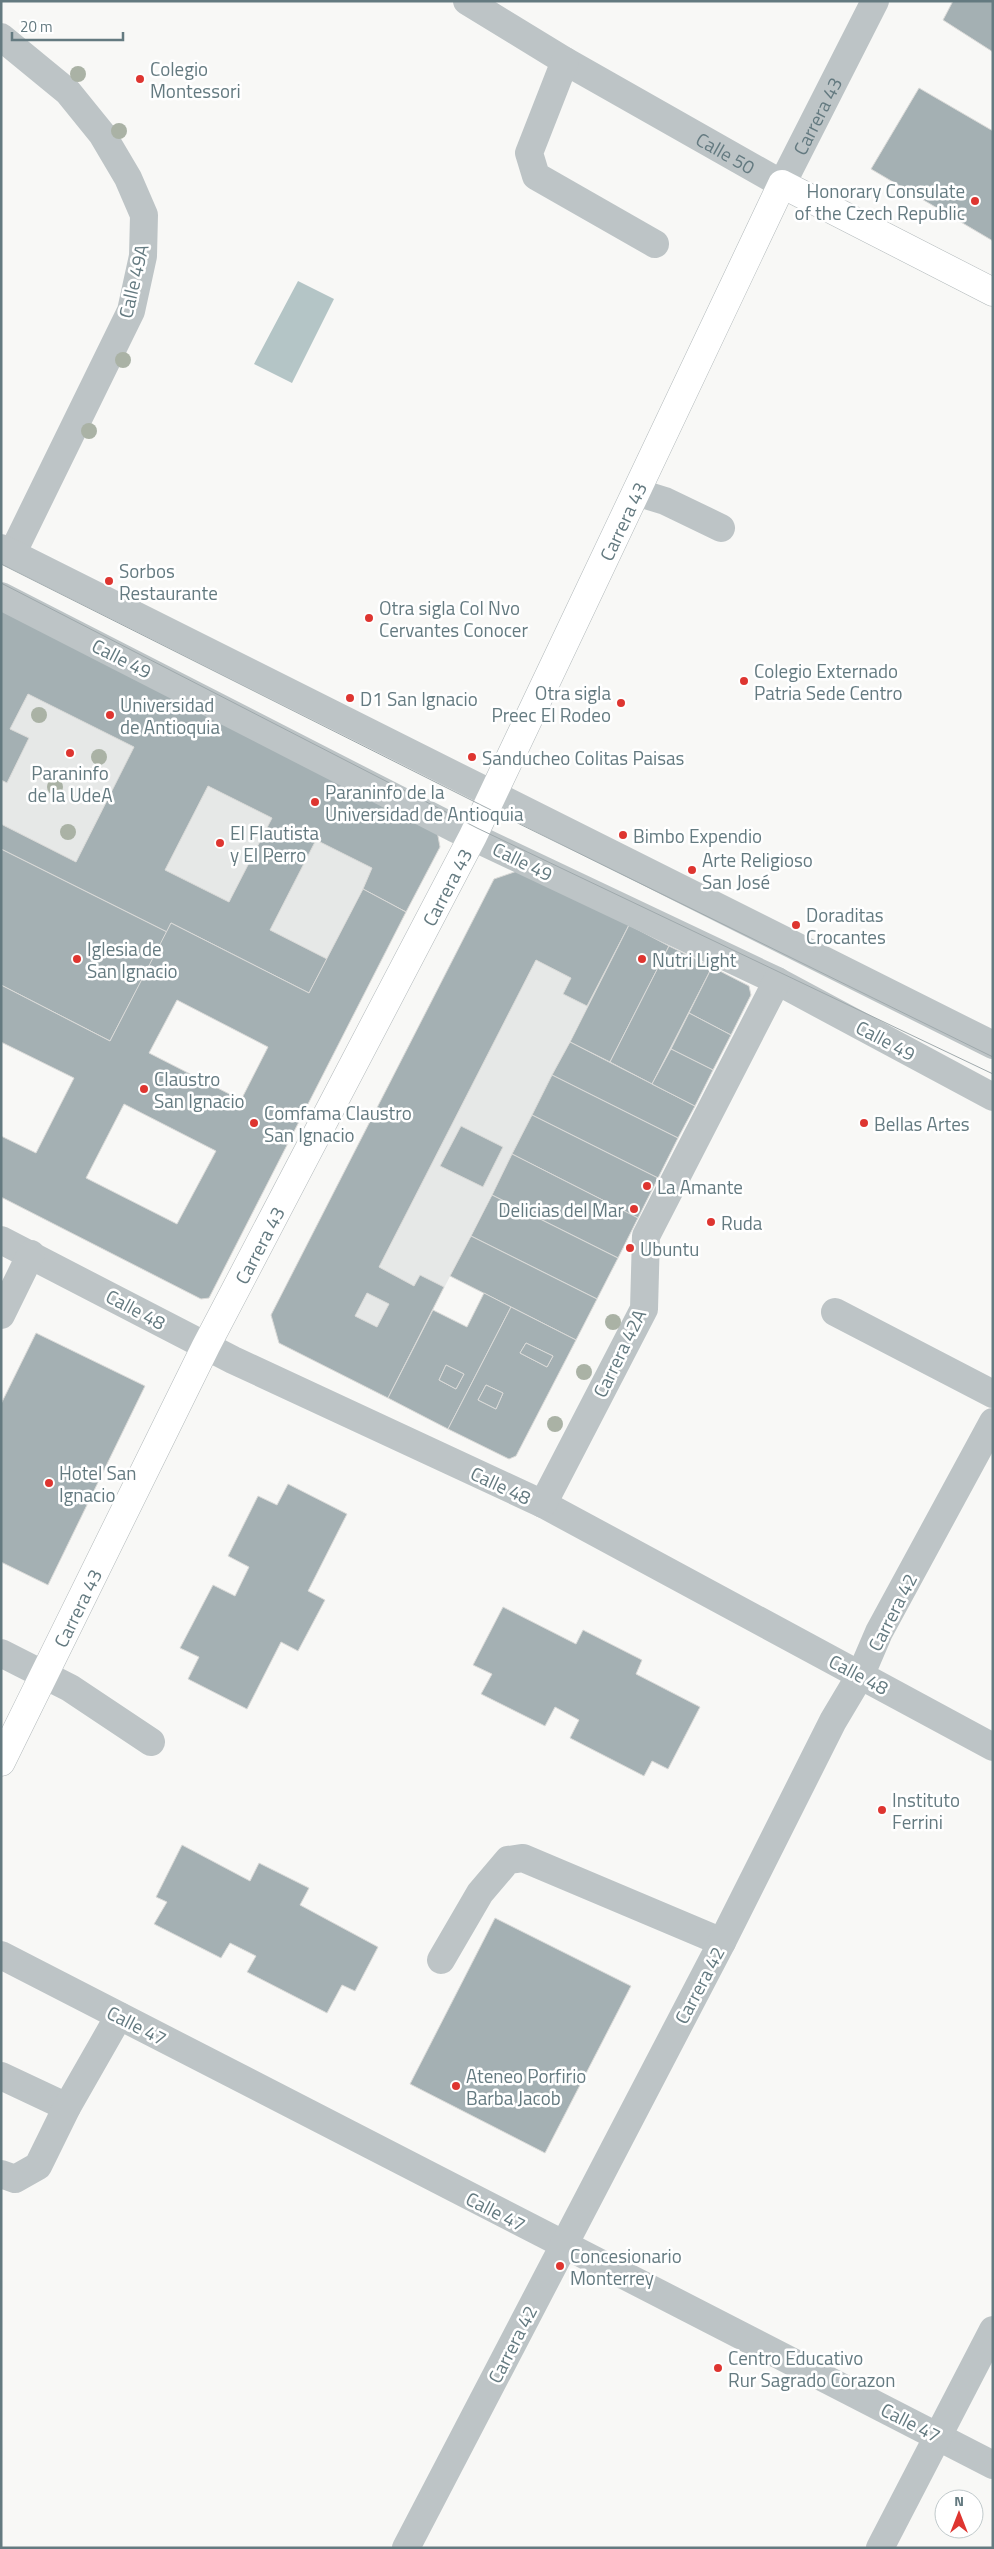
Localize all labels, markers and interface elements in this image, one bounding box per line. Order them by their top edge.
scale bar [12,10,124,42]
text: 20 m [20,15,53,38]
place label: Colegio Montessori [150,54,241,105]
street label: Carrera 43 [785,72,849,160]
marker: Colegio Montessori [134,73,146,85]
street label: Calle 50 [691,124,761,181]
place label: Honorary Consulate of the Czech Republic [795,176,965,227]
marker: Honorary Consulate of the Czech Republic [969,195,981,207]
street label: Calle 49A [110,241,156,321]
street label: Carrera 43 [591,477,653,565]
place label: Sorbos Restaurante [119,556,218,607]
marker: Sorbos Restaurante [103,575,115,587]
place label: Otra sigla Col Nvo Cervantes Conocer [379,593,528,644]
marker: Otra sigla Col Nvo Cervantes Conocer [363,612,375,624]
street label: Calle 49 [87,631,157,685]
place label: Colegio Externado Patria Sede Centro [754,656,903,707]
marker: Colegio Externado Patria Sede Centro [738,675,750,687]
place label: Otra sigla Preec El Rodeo [491,678,611,729]
place label: D1 San Ignacio [360,684,478,713]
place label: Universidad de Antioquia [120,690,220,741]
marker: D1 San Ignacio [344,692,356,704]
marker: Otra sigla Preec El Rodeo [615,697,627,709]
marker: Universidad de Antioquia [104,709,116,721]
place label: Sanducheo Colitas Paisas [482,743,685,772]
marker: Paraninfo de la UdeA [64,747,76,759]
marker: Sanducheo Colitas Paisas [466,751,478,763]
place label: Paraninfo de la UdeA [27,758,113,809]
place label: Paraninfo de la Universidad de Antioquia [325,777,524,828]
marker: Paraninfo de la Universidad de Antioquia [309,796,321,808]
place label: El Flautista y El Perro [230,818,319,869]
place label: Bimbo Expendio [633,821,762,850]
marker: Bimbo Expendio [617,829,629,841]
street label: Calle 49 [488,834,558,888]
marker: El Flautista y El Perro [214,837,226,849]
street label: Carrera 43 [414,843,479,931]
place label: Arte Religioso San José [702,845,813,896]
marker: Arte Religioso San José [686,864,698,876]
place label: Doraditas Crocantes [806,900,886,951]
marker: Doraditas Crocantes [790,919,802,931]
place label: Iglesia de San Ignacio [87,934,178,985]
place label: Nutri Light [652,945,737,974]
marker: Iglesia de San Ignacio [71,953,83,965]
marker: Nutri Light [636,953,648,965]
street label: Calle 49 [851,1012,921,1068]
place label: Claustro San Ignacio [154,1064,245,1115]
marker: Claustro San Ignacio [138,1083,150,1095]
place label: Comfama Claustro San Ignacio [264,1098,412,1149]
place label: Bellas Artes [874,1109,970,1138]
marker: Comfama Claustro San Ignacio [248,1117,260,1129]
marker: Bellas Artes [858,1117,870,1129]
place label: La Amante [657,1172,743,1201]
marker: La Amante [641,1180,653,1192]
place label: Delicias del Mar [498,1195,624,1224]
street label: Carrera 43 [227,1201,291,1289]
marker: Delicias del Mar [628,1203,640,1215]
place label: Ruda [721,1208,763,1237]
marker: Ruda [705,1216,717,1228]
place label: Ubuntu [640,1234,699,1263]
marker: Ubuntu [624,1242,636,1254]
street label: Calle 48 [101,1281,171,1337]
street label: Carrera 42A [585,1304,653,1402]
place label: Hotel San Ignacio [59,1458,137,1509]
street label: Calle 48 [466,1458,536,1512]
marker: Hotel San Ignacio [43,1477,55,1489]
street label: Carrera 43 [45,1564,109,1652]
street label: Carrera 42 [860,1568,924,1656]
street label: Calle 48 [824,1646,894,1702]
place label: Instituto Ferrini [892,1785,960,1836]
marker: Instituto Ferrini [876,1804,888,1816]
street label: Carrera 42 [666,1941,732,2029]
street label: Calle 47 [102,1998,172,2052]
place label: Ateneo Porfirio Barba Jacob [466,2061,586,2112]
marker: Ateneo Porfirio Barba Jacob [450,2080,462,2092]
street label: Calle 47 [461,2184,531,2238]
place label: Concesionario Monterrey [570,2241,682,2292]
marker: Concesionario Monterrey [554,2260,566,2272]
street label: Carrera 42 [480,2300,544,2388]
place label: Centro Educativo Rur Sagrado Corazon [728,2343,896,2394]
marker: Centro Educativo Rur Sagrado Corazon [712,2362,724,2374]
street label: Calle 47 [876,2395,946,2449]
north arrow [934,2489,984,2539]
text: N [954,2490,964,2511]

